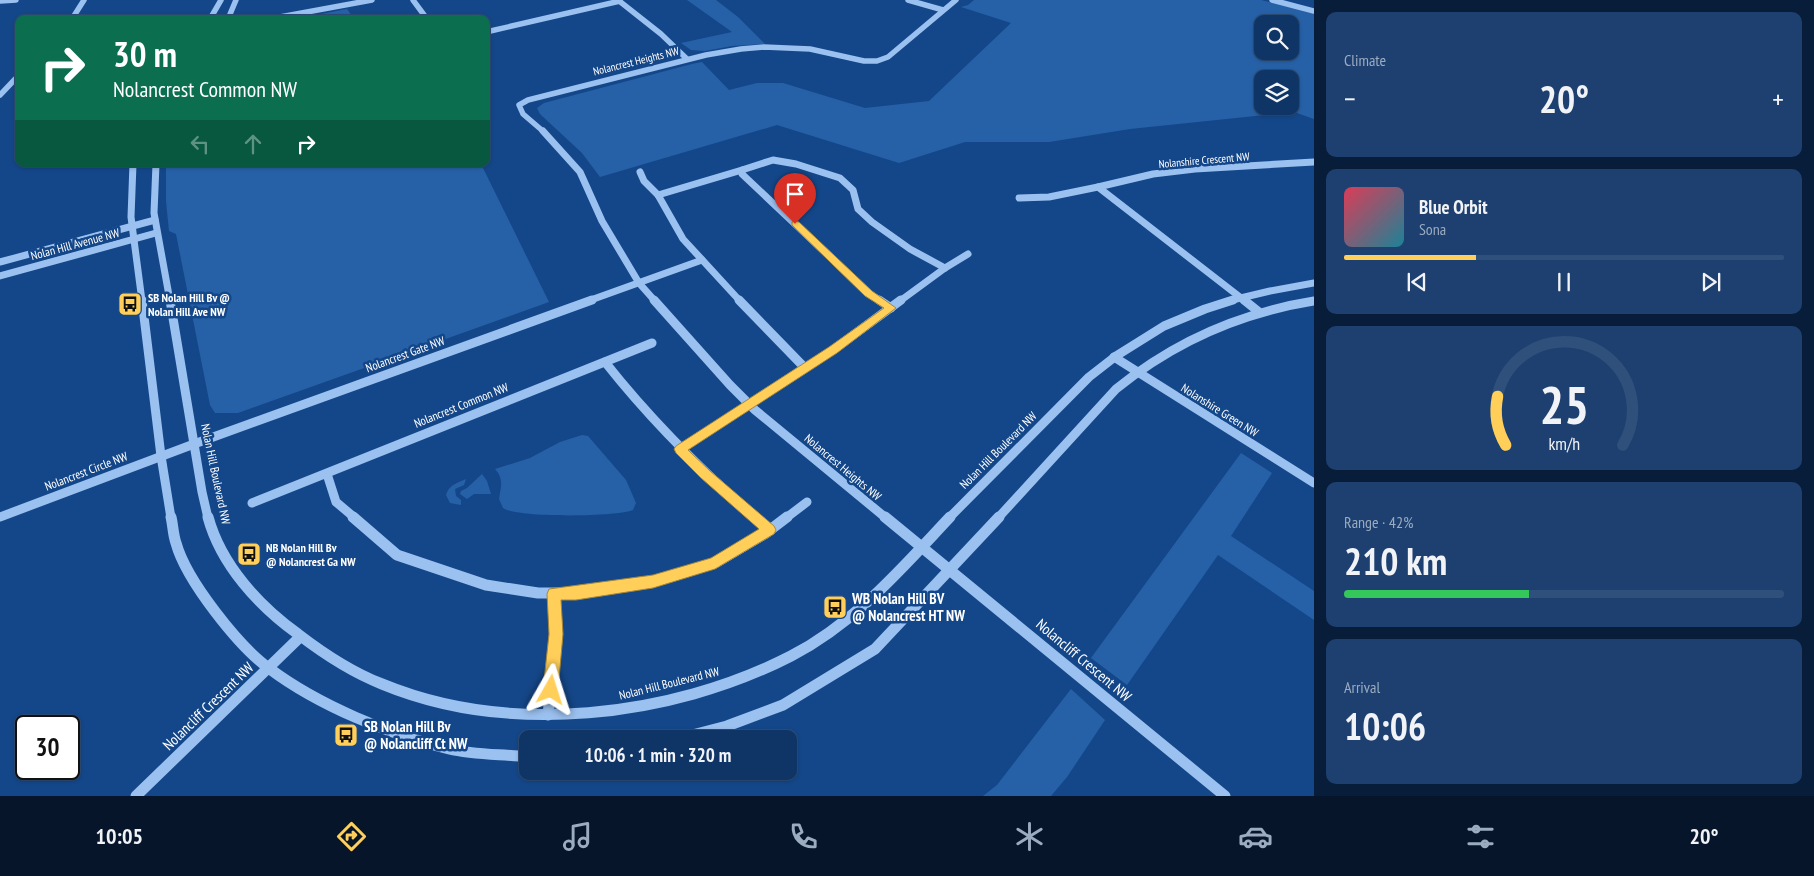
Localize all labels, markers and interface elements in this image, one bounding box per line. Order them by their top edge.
map controls [1254,15,1299,115]
button: search [1254,15,1299,60]
text: 30 m [113,31,177,77]
icon: right [30,35,95,100]
street label: Nolancrest Heights NW [592,43,681,78]
text: Climate [1344,50,1386,70]
button: layers [1254,70,1299,115]
text: 20° [1539,74,1589,123]
text: Nolancrest Common NW [113,75,297,103]
text: − [1344,80,1356,117]
text: + [1772,80,1784,117]
icon: left [186,130,214,158]
icon: ahead [239,130,267,158]
icon: right [292,130,320,158]
street label: Nolanshire Crescent NW [1158,149,1251,171]
pin [774,173,816,224]
icon: arrive [781,180,809,208]
text: Blue Orbit [1419,195,1488,219]
text: Sona [1419,219,1446,239]
street label: Nolan Hill Avenue NW [29,225,121,263]
icon: previous [1403,268,1431,296]
icon: pause [1550,268,1578,296]
icon: next [1697,268,1725,296]
place label: SB Nolan Hill Bv @ Nolan Hill Ave NW [148,290,230,319]
bus stop icon: SB Nolan Hill Bv @ Nolan Hill Ave NW [117,291,143,317]
street label: Nolancrest Gate NW [364,333,446,375]
text: 25 [1539,371,1589,438]
street label: Nolancrest Common NW [412,379,510,431]
street label: Nolanshire Green NW [1178,380,1262,440]
street label: Nolan Hill Boulevard NW [956,408,1040,492]
street label: Nolan Hill Boulevard NW [198,422,234,526]
street label: Nolancrest Heights NW [801,430,885,504]
text: km/h [1548,432,1580,455]
street label: Nolancrest Circle NW [43,448,129,494]
text: Range · 42% [1344,512,1413,532]
text: 210 km [1344,536,1447,585]
place label: NB Nolan Hill Bv @ Nolancrest Ga NW [266,540,356,569]
bus stop icon: NB Nolan Hill Bv @ Nolancrest Ga NW [236,541,262,567]
place label: WB Nolan Hill BV @ Nolancrest HT NW [851,589,965,625]
bus stop icon: WB Nolan Hill BV @ Nolancrest HT NW [822,594,848,620]
street label: Nolancliff Crescent NW [1032,614,1136,706]
street label: Nolancliff Crescent NW [159,658,257,754]
position arrow [524,663,576,715]
street label: Nolan Hill Boulevard NW [617,663,721,703]
text: Arrival [1344,677,1380,697]
text: 10:06 [1344,701,1426,750]
speed limit sign: 30 [15,715,80,780]
place label: SB Nolan Hill Bv @ Nolancliff Ct NW [364,717,468,753]
bus stop icon: SB Nolan Hill Bv @ Nolancliff Ct NW [333,722,359,748]
text: 10:06 · 1 min · 320 m [585,743,731,767]
icon: directions [334,819,369,854]
icon: music [560,819,595,854]
icon: phone [786,819,821,854]
icon: climate [1012,819,1047,854]
icon: car [1238,819,1273,854]
icon: filters [1463,819,1498,854]
text: 10:05 [95,822,143,850]
text: 20° [1689,822,1718,850]

